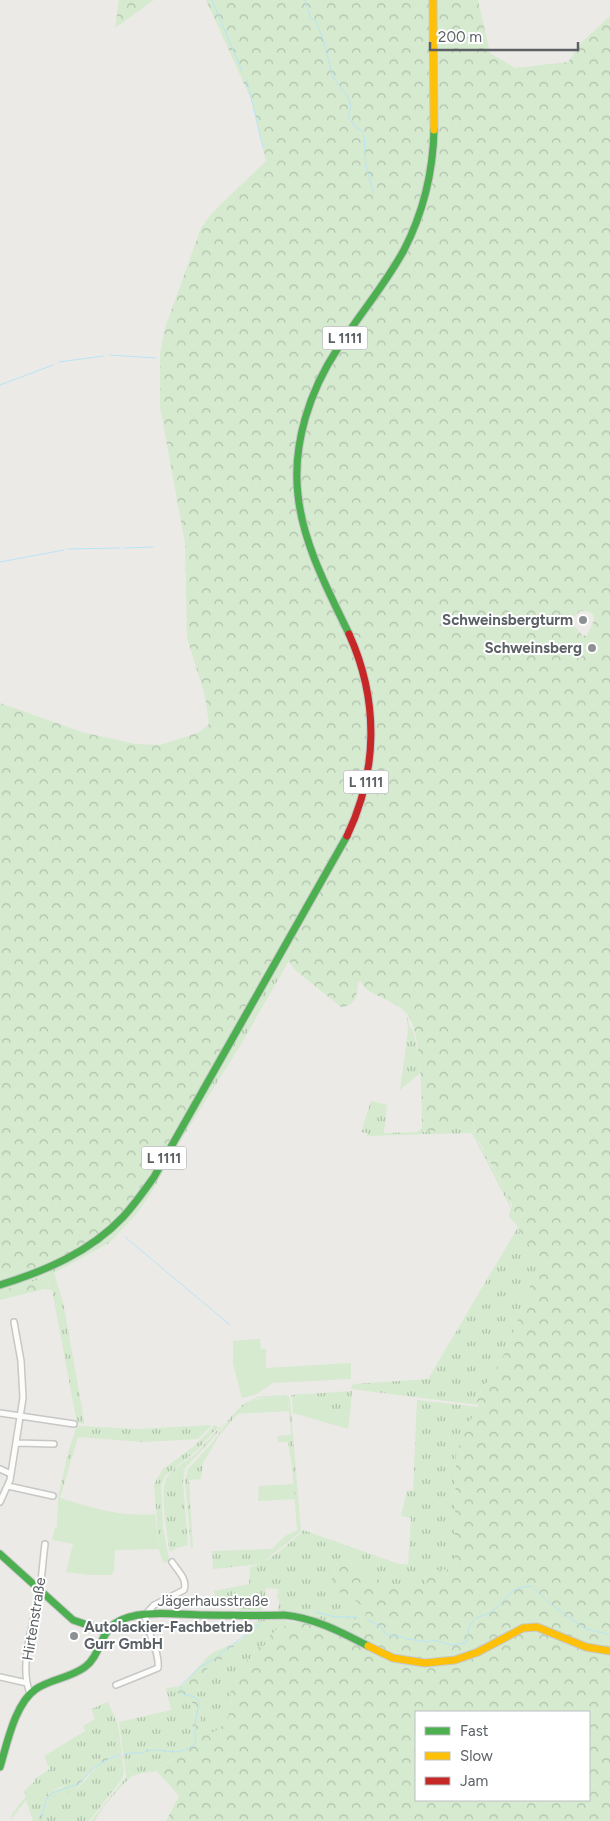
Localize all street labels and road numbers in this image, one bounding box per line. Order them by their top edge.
road number: L 1111 [322,326,368,349]
road number: L 1111 [344,770,388,794]
road number: L 1111 [142,1146,186,1170]
street label: Hirtenstraße [19,1576,49,1662]
street label: Jägerhausstraße [158,1592,268,1610]

